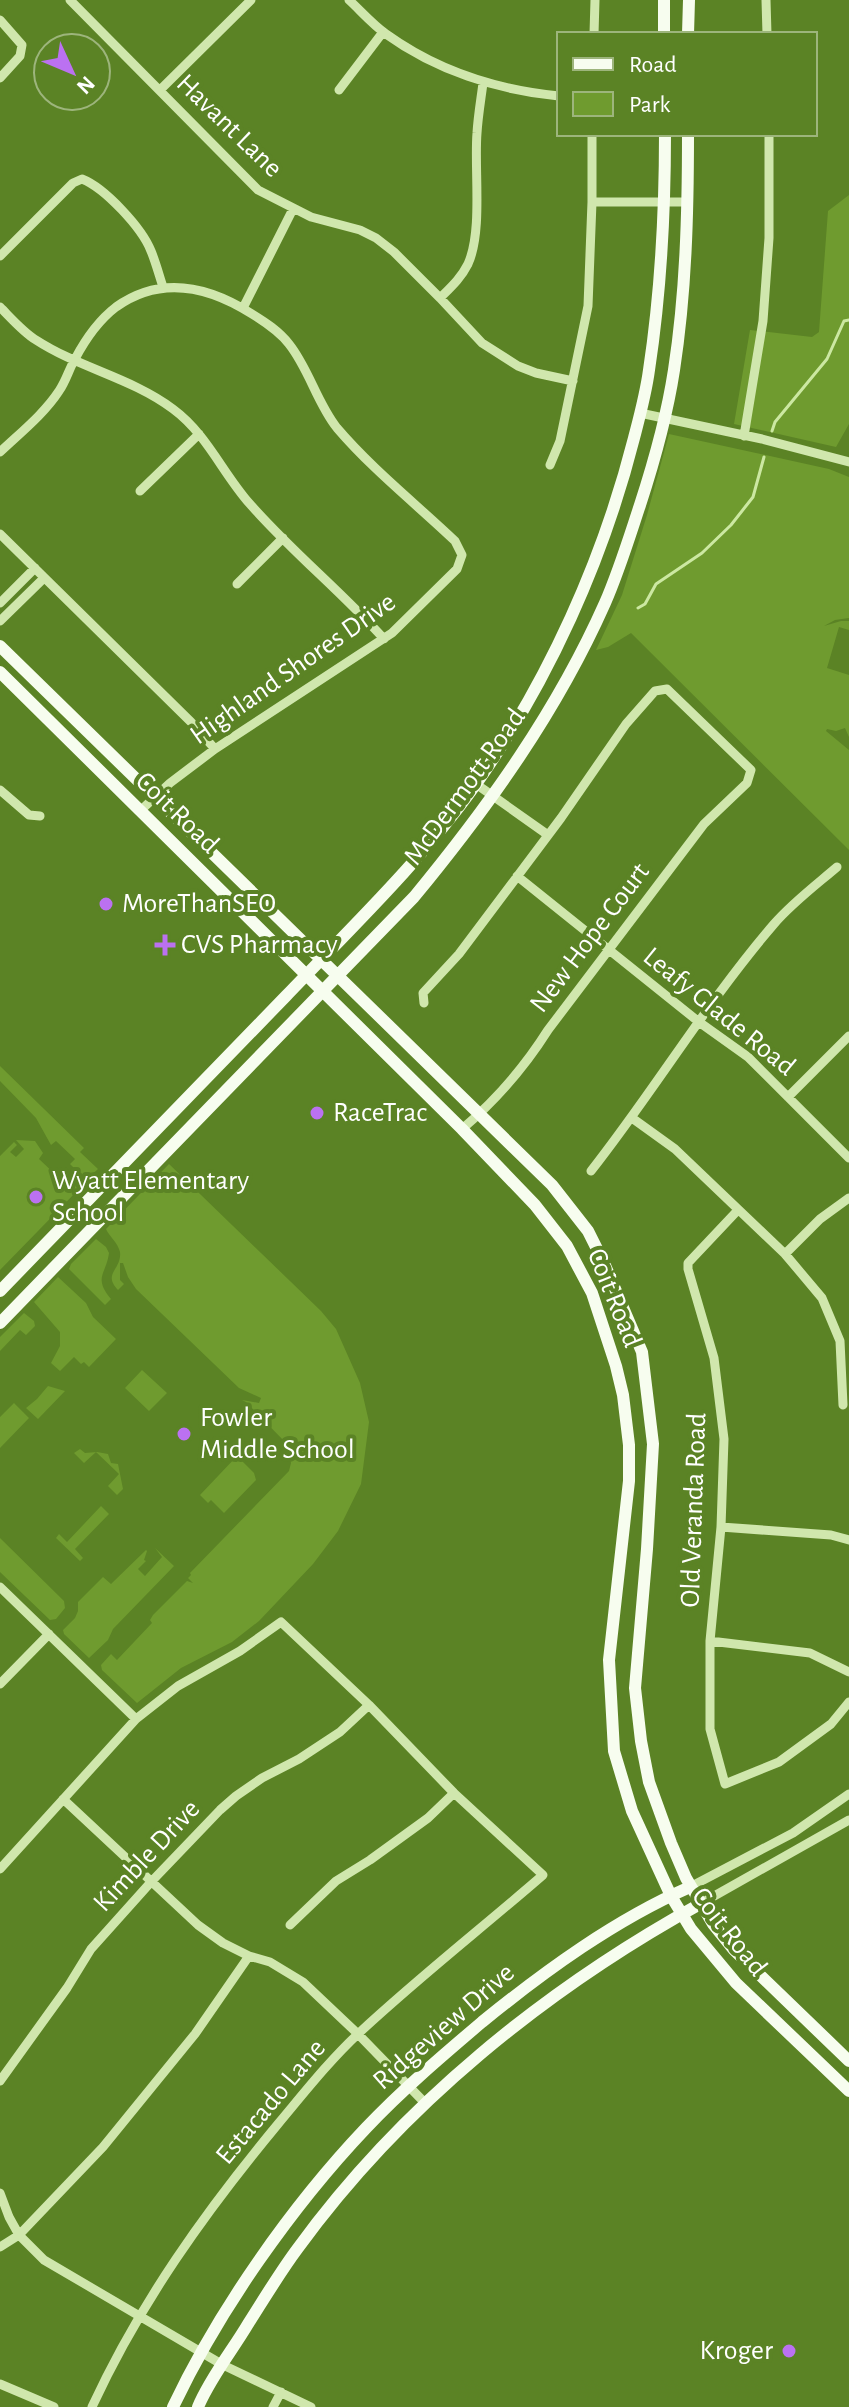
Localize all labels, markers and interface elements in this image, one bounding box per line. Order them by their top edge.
north arrow [32,32,112,112]
legend [557,32,817,136]
text: Road [629,53,677,77]
street label: Havant Lane [171,69,287,183]
text: N [72,72,99,98]
text: Park [629,93,670,117]
street label: Highland Shores Drive [185,588,401,750]
street label: McDermott Road [399,704,531,870]
street label: Coit Road [130,767,224,859]
street label: New Hope Court [525,858,655,1018]
place label: MoreThanSEO [122,890,276,918]
marker: MoreThanSEO [97,895,115,913]
place label: CVS Pharmacy [181,931,338,959]
marker: CVS Pharmacy [156,936,174,954]
street label: Leafy Glade Road [638,942,800,1082]
place label: RaceTrac [333,1099,427,1127]
marker: RaceTrac [308,1104,326,1122]
place label: Wyatt Elementary School [52,1167,249,1227]
marker: Wyatt Elementary School [27,1188,45,1206]
street label: Coit Road [582,1245,646,1351]
place label: Fowler Middle School [200,1404,355,1464]
street label: Old Veranda Road [677,1412,711,1608]
marker: Fowler Middle School [175,1425,193,1443]
street label: Kimble Drive [88,1795,206,1917]
street label: Coit Road [686,1882,772,1982]
street label: Ridgeview Drive [368,1958,520,2096]
street label: Estacado Lane [211,2034,331,2170]
place label: Kroger [700,2337,773,2365]
marker: Kroger [780,2342,798,2360]

